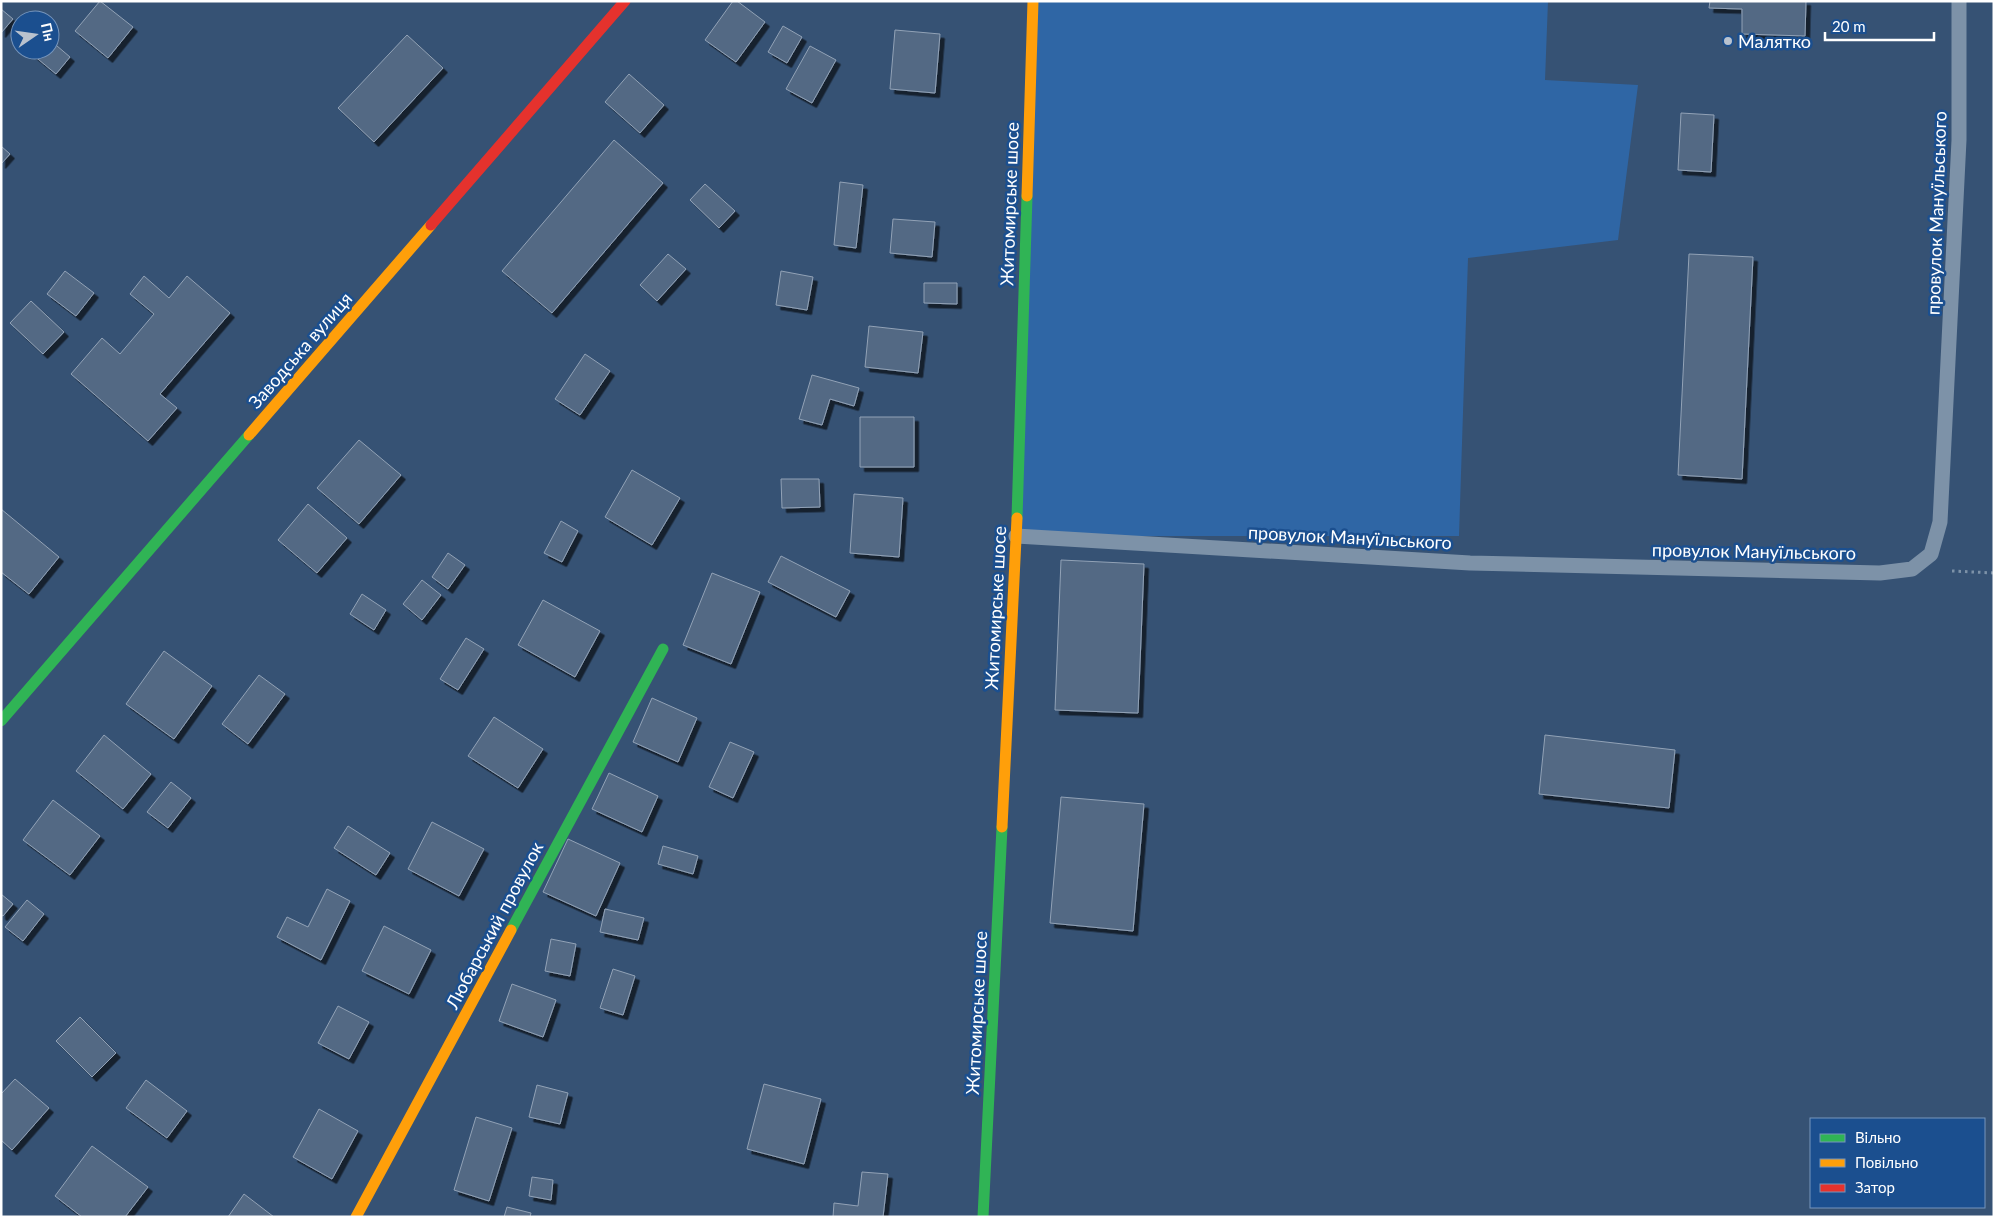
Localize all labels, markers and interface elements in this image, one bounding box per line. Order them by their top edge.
north arrow [10,10,60,60]
scale bar [1825,10,1934,42]
text: 20 m [1832,17,1866,35]
text: Пн [38,21,59,43]
place label: Малятко [1738,30,1811,52]
marker: Малятко [1722,35,1734,47]
street label: провулок Мануїльського [1921,111,1951,315]
street label: Житомирське шосе [995,122,1023,286]
street label: Заводська вулиця [244,287,356,413]
street label: провулок Мануїльського [1248,521,1452,553]
street label: Житомирське шосе [980,525,1010,691]
street label: провулок Мануїльського [1652,538,1856,564]
street label: Любарський провулок [440,837,548,1013]
street label: Житомирське шосе [961,930,991,1096]
legend [1810,1118,1985,1208]
text: Вільно [1855,1128,1901,1146]
text: Повільно [1855,1153,1918,1171]
text: Затор [1855,1178,1895,1196]

